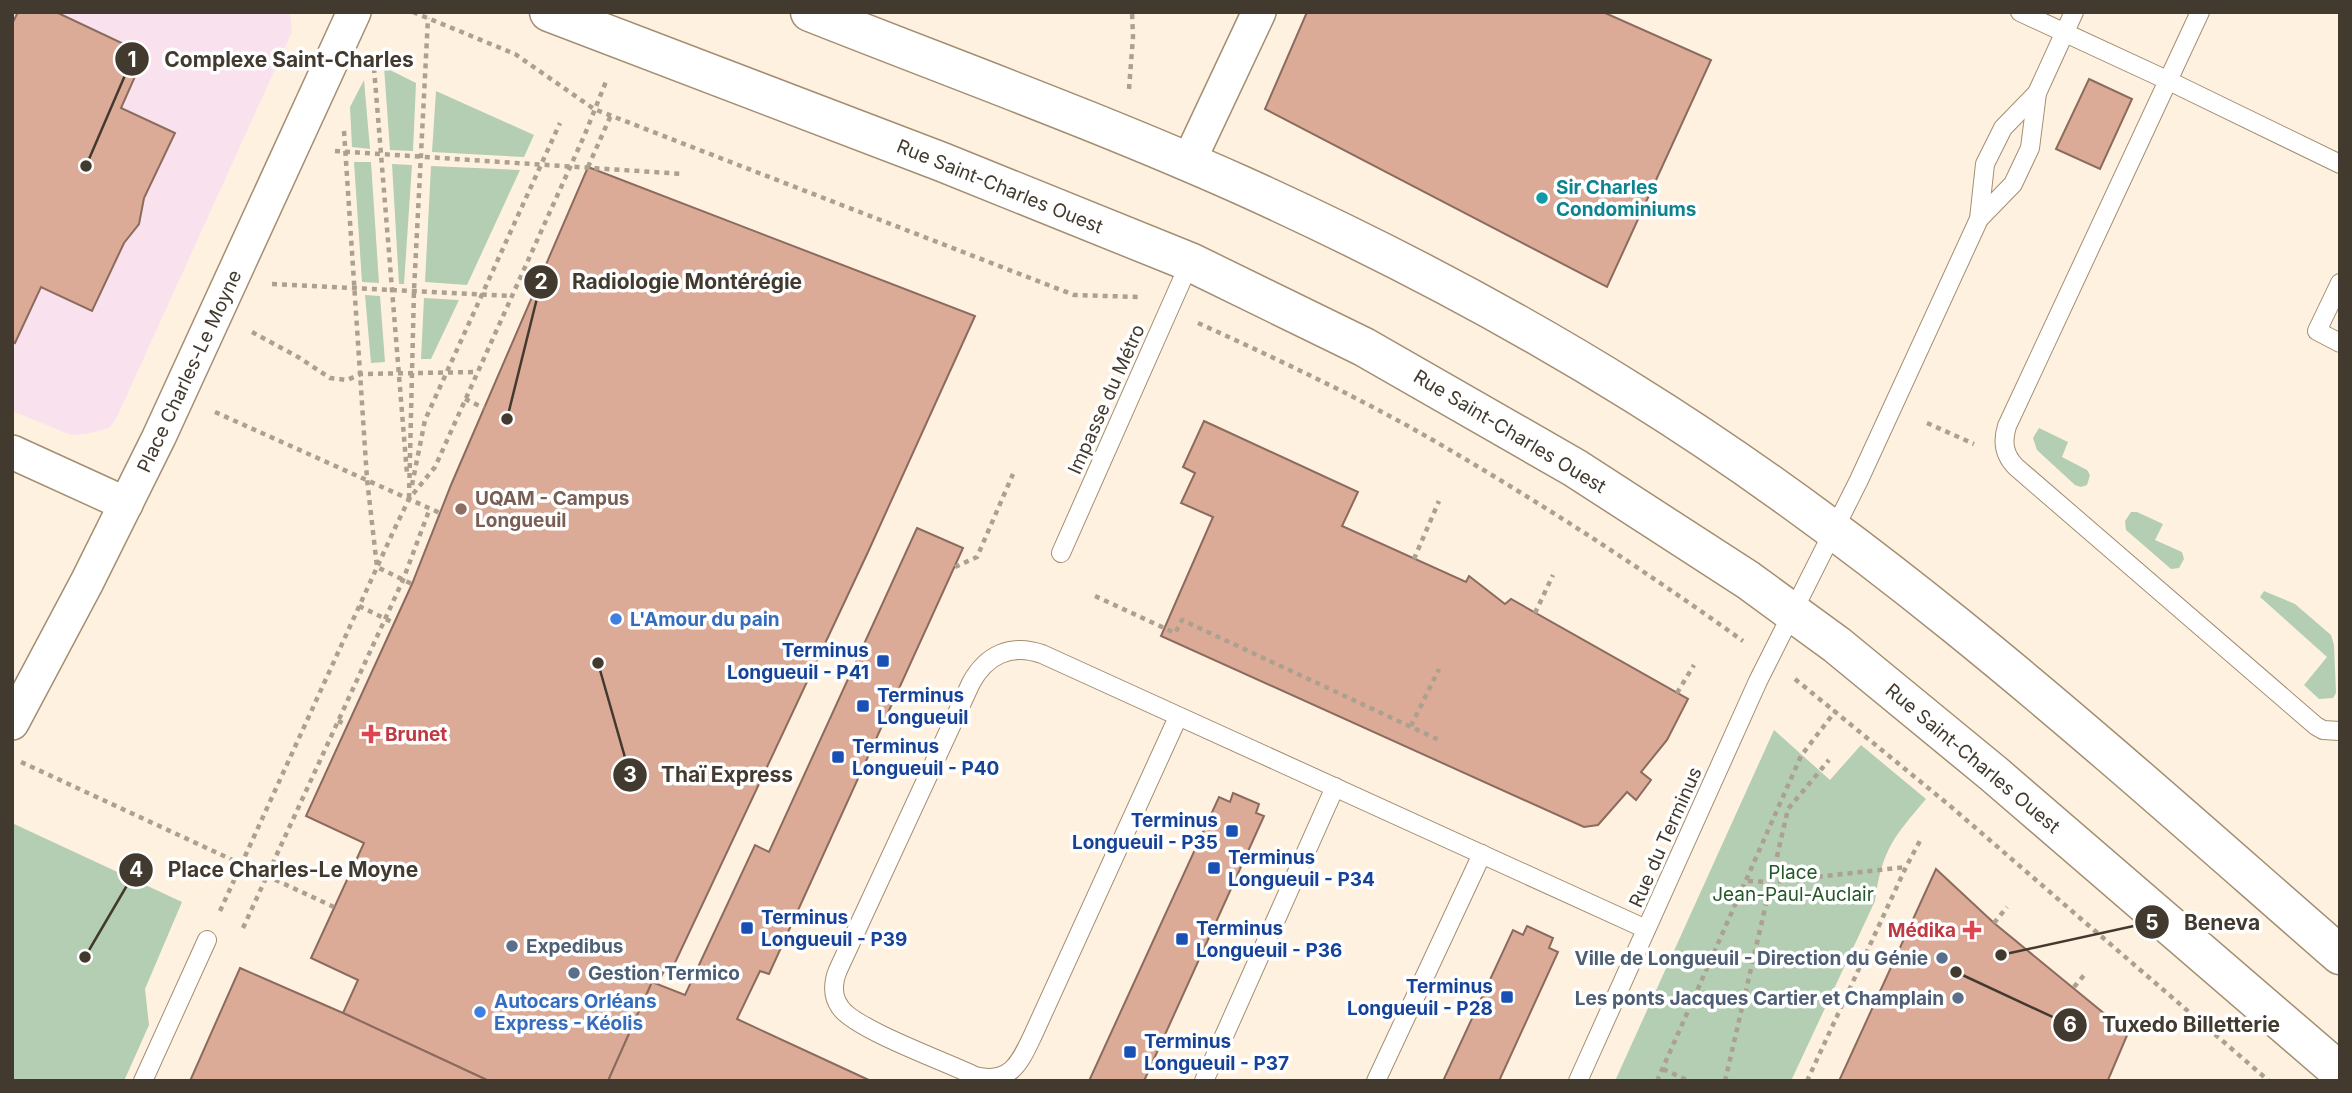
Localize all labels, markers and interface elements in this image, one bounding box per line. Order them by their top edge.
callout: Complexe Saint-Charles [115,38,427,80]
text: 1 [127,47,137,72]
text: Complexe Saint-Charles [164,47,414,72]
street label: Rue Saint-Charles Ouest [893,134,1106,238]
place label: Sir Charles Condominiums [1556,176,1696,221]
marker: Sir Charles Condominiums [1534,190,1550,206]
callout: Radiologie Montérégie [523,261,816,303]
street label: Place Charles-Le Moyne [132,266,247,476]
text: 2 [534,269,548,294]
text: Radiologie Montérégie [572,269,802,294]
street label: Impasse du Métro [1063,321,1150,478]
street label: Rue Saint-Charles Ouest [1409,365,1610,498]
place label: UQAM - Campus Longueuil [475,487,630,532]
marker: UQAM - Campus Longueuil [453,501,469,517]
place label: L'Amour du pain [630,608,780,631]
marker: L'Amour du pain [608,611,624,627]
place label: Terminus Longueuil - P41 [727,639,869,684]
marker: Terminus Longueuil - P41 [875,653,891,669]
street label: Rue Saint-Charles Ouest [1881,679,2065,838]
place label: Terminus Longueuil [877,684,969,729]
marker: Terminus Longueuil [855,698,871,714]
place label: Brunet [385,723,447,746]
marker: Brunet [363,726,379,742]
place label: Terminus Longueuil - P40 [852,735,999,780]
marker: Terminus Longueuil - P40 [830,749,846,765]
callout: Thaï Express [612,754,808,796]
text: 3 [623,762,637,787]
text: Thaï Express [661,762,793,787]
street label: Rue du Terminus [1624,763,1707,911]
place label: Terminus Longueuil - P35 [1072,809,1218,854]
marker: Terminus Longueuil - P35 [1224,823,1240,839]
place label: Terminus Longueuil - P34 [1228,846,1375,891]
callout: Place Charles-Le Moyne [119,849,432,891]
text: 4 [129,857,143,882]
text: Place Charles-Le Moyne [168,857,418,882]
marker: Terminus Longueuil - P34 [1206,860,1222,876]
park label: Place Jean-Paul-Auclair [1712,861,1874,906]
callout: Beneva [2135,901,2274,943]
place label: Terminus Longueuil - P39 [761,906,907,951]
text: 5 [2145,910,2159,935]
text: Beneva [2184,910,2260,935]
place label: Terminus Longueuil - P36 [1196,917,1342,962]
place label: Médika [1888,919,1956,942]
marker: Terminus Longueuil - P39 [739,920,755,936]
marker: Médika [1962,920,1982,940]
marker: Terminus Longueuil - P36 [1174,931,1190,947]
place label: Expedibus [526,935,623,958]
marker: Expedibus [504,938,520,954]
place label: Ville de Longueuil - Direction du Génie [1574,947,1928,970]
marker: Ville de Longueuil - Direction du Génie [1934,950,1950,966]
place label: Gestion Termico [588,962,740,985]
marker: Gestion Termico [566,965,582,981]
place label: Terminus Longueuil - P28 [1347,975,1493,1020]
place label: Les ponts Jacques Cartier et Champlain [1575,987,1944,1010]
marker: Terminus Longueuil - P28 [1499,989,1515,1005]
place label: Autocars Orléans Express - Kéolis [494,990,657,1035]
marker: Les ponts Jacques Cartier et Champlain [1950,990,1966,1006]
marker: Autocars Orléans Express - Kéolis [472,1004,488,1020]
callout: Tuxedo Billetterie [2053,1004,2294,1046]
text: 6 [2063,1012,2077,1037]
text: Tuxedo Billetterie [2102,1012,2280,1037]
place label: Terminus Longueuil - P37 [1144,1030,1289,1075]
marker: Terminus Longueuil - P37 [1122,1044,1138,1060]

